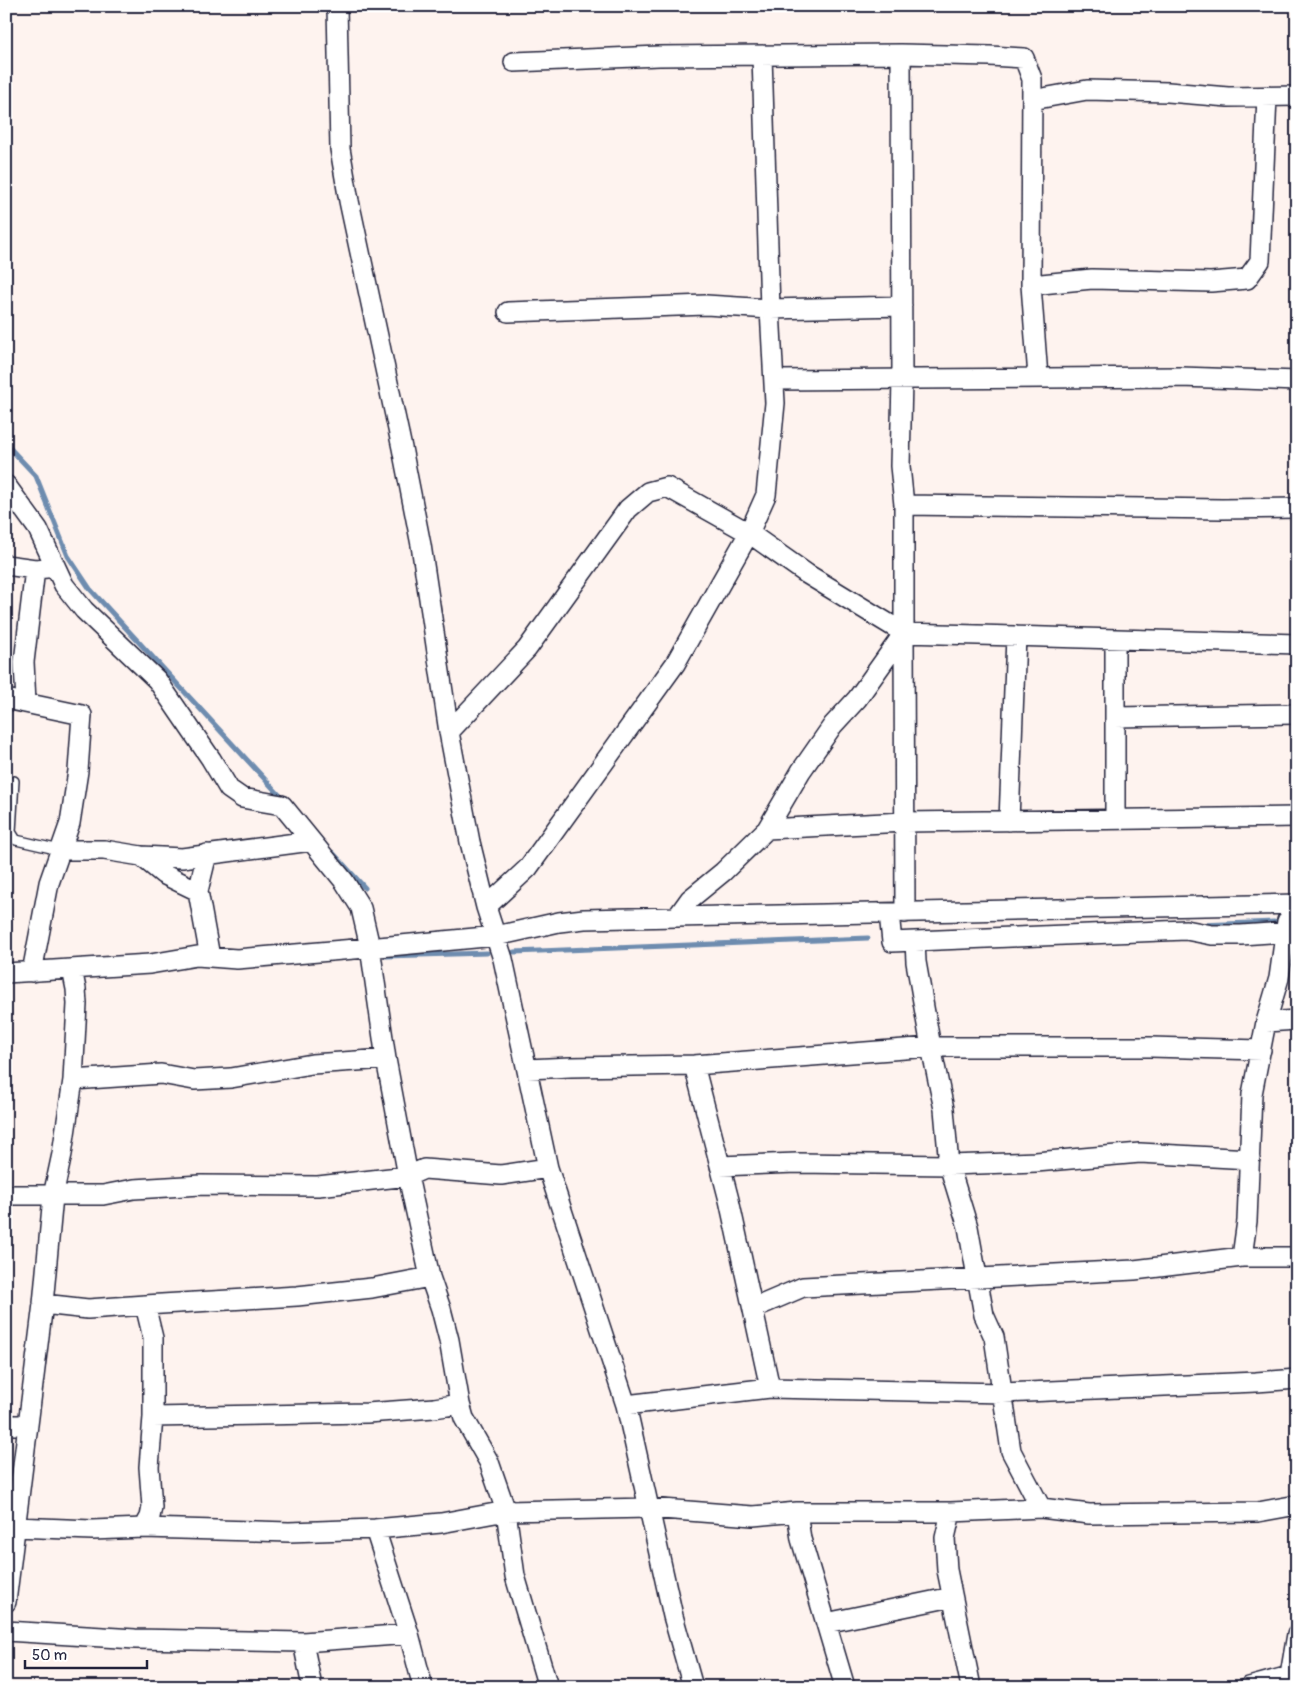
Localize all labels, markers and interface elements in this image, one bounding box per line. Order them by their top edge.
scale bar [25,1638,148,1670]
text: 50 m [32,1646,67,1665]

